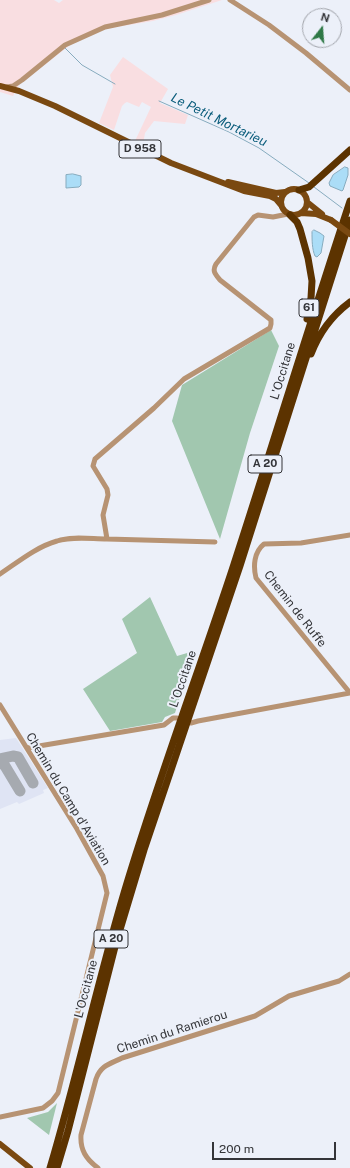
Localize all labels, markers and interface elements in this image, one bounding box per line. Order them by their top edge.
north arrow [302,8,342,48]
text: N [319,10,331,24]
water label: Le Petit Mortarieu [168,90,270,150]
road number: D 958 [119,140,161,158]
road number: 61 [299,299,319,317]
street label: L'Occitane [267,340,299,402]
road number: A 20 [248,455,282,473]
street label: Chemin de Ruffe [261,568,329,650]
street label: L'Occitane [167,649,199,709]
street label: Chemin du Camp d'Aviation [23,730,113,868]
road number: A 20 [94,930,128,948]
street label: L'Occitane [71,958,101,1020]
street label: Chemin du Ramierou [115,1007,229,1057]
scale bar [214,1134,338,1160]
text: 200 m [219,1142,254,1156]

